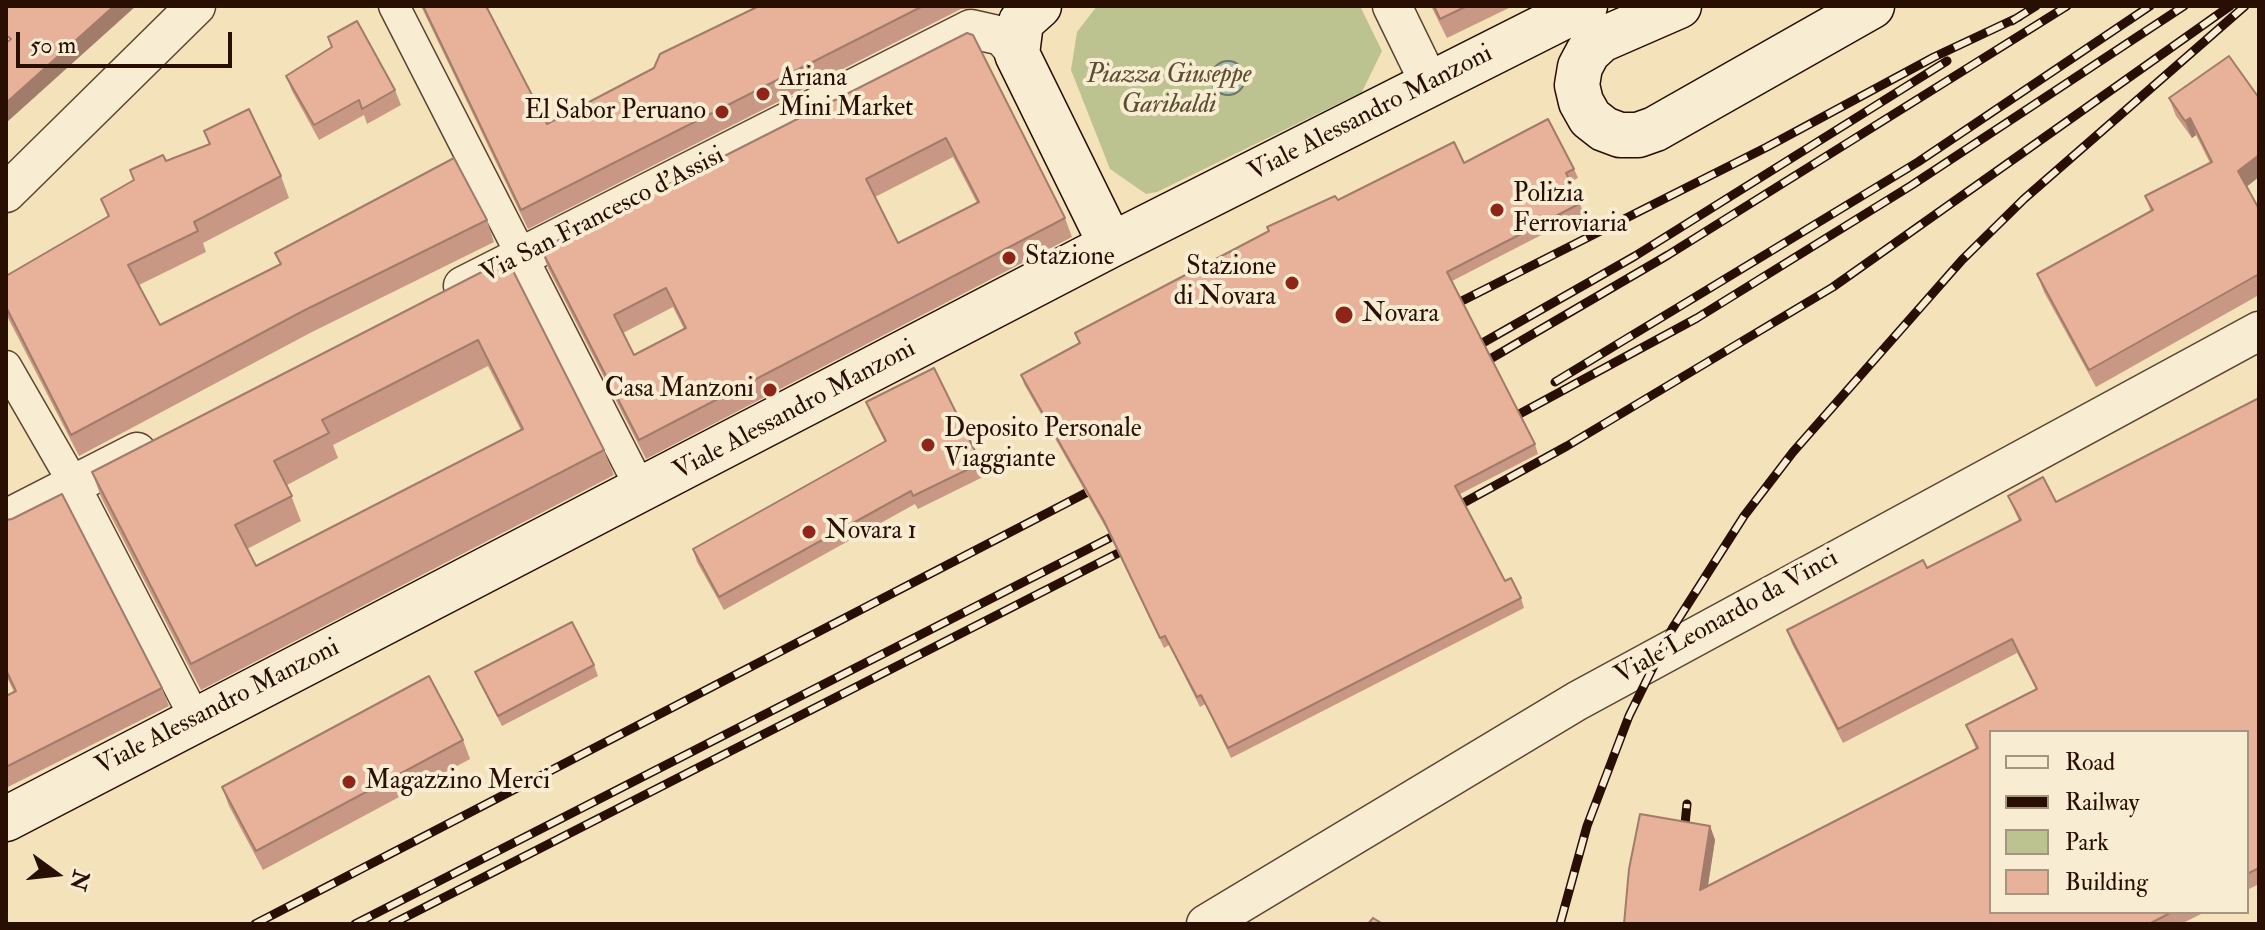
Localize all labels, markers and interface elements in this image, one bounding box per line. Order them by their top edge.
scale bar [20,16,236,66]
text: 50 m [30,30,76,61]
street label: Viale Alessandro Manzoni [1244,39,1498,189]
park label: Piazza Giuseppe Garibaldi [1086,60,1252,122]
place label: Ariana Mini Market [779,63,913,124]
marker: Ariana Mini Market [754,85,772,103]
place label: El Sabor Peruano [524,96,706,128]
marker: El Sabor Peruano [713,103,731,121]
street label: Via San Francesco d'Assisi [476,141,730,291]
place label: Polizia Ferroviaria [1513,179,1627,240]
marker: Polizia Ferroviaria [1488,201,1506,219]
place label: Stazione [1025,242,1115,274]
marker: Stazione [1000,249,1018,267]
place label: Stazione di Novara [1174,252,1276,314]
marker: Stazione di Novara [1283,274,1301,292]
place label: Novara [1362,299,1439,331]
marker: Novara [1333,304,1355,326]
street label: Viale Alessandro Manzoni [669,334,921,488]
place label: Casa Manzoni [605,374,754,406]
marker: Casa Manzoni [761,381,779,399]
place label: Deposito Personale Viaggiante [944,414,1142,476]
marker: Deposito Personale Viaggiante [919,436,937,454]
place label: Novara 1 [825,516,917,548]
marker: Novara 1 [800,523,818,541]
street label: Viale Leonardo da Vinci [1610,544,1844,692]
street label: Viale Alessandro Manzoni [91,633,345,783]
legend [1989,730,2249,914]
text: Road [2065,747,2115,778]
place label: Magazzino Merci [365,766,550,798]
marker: Magazzino Merci [340,773,358,791]
text: Railway [2065,787,2139,818]
text: Park [2065,827,2109,858]
north arrow [16,834,96,914]
text: N [63,867,95,893]
text: Building [2065,867,2148,898]

